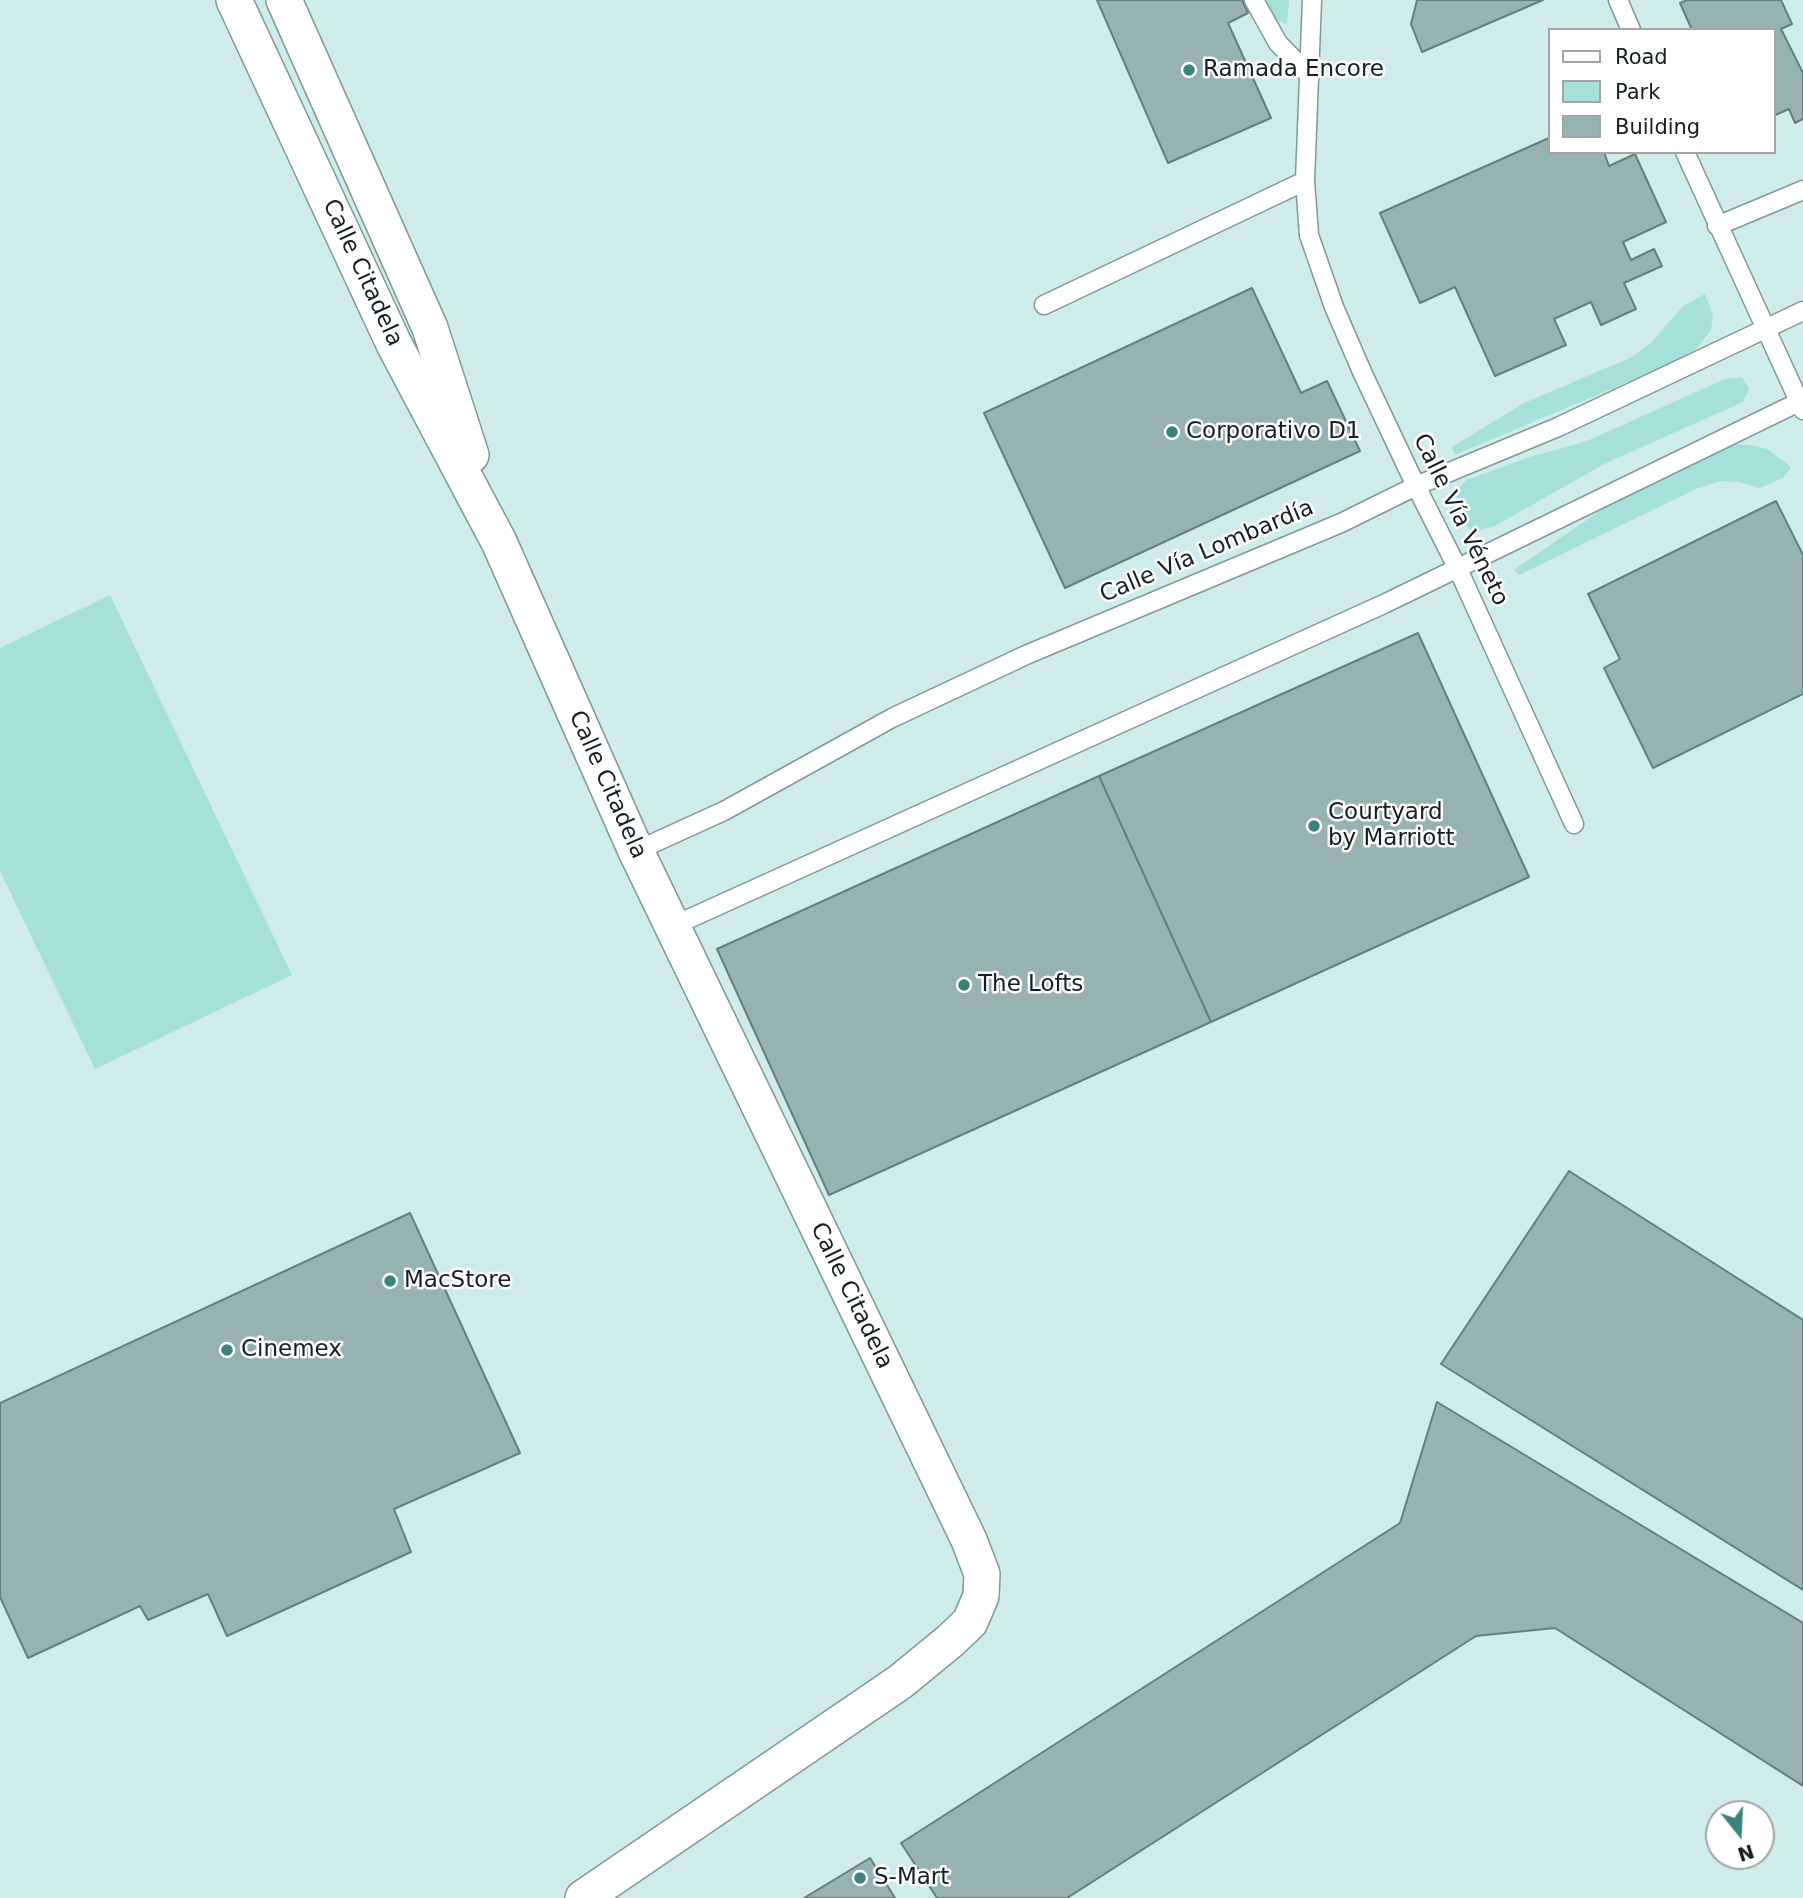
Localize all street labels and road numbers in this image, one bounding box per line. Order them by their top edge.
street label: Calle Citadela [316,195,408,351]
street label: Calle Vía Véneto [1406,430,1514,610]
street label: Calle Vía Lombardía [1096,494,1318,610]
street label: Calle Citadela [562,707,652,863]
street label: Calle Citadela [804,1218,898,1374]

